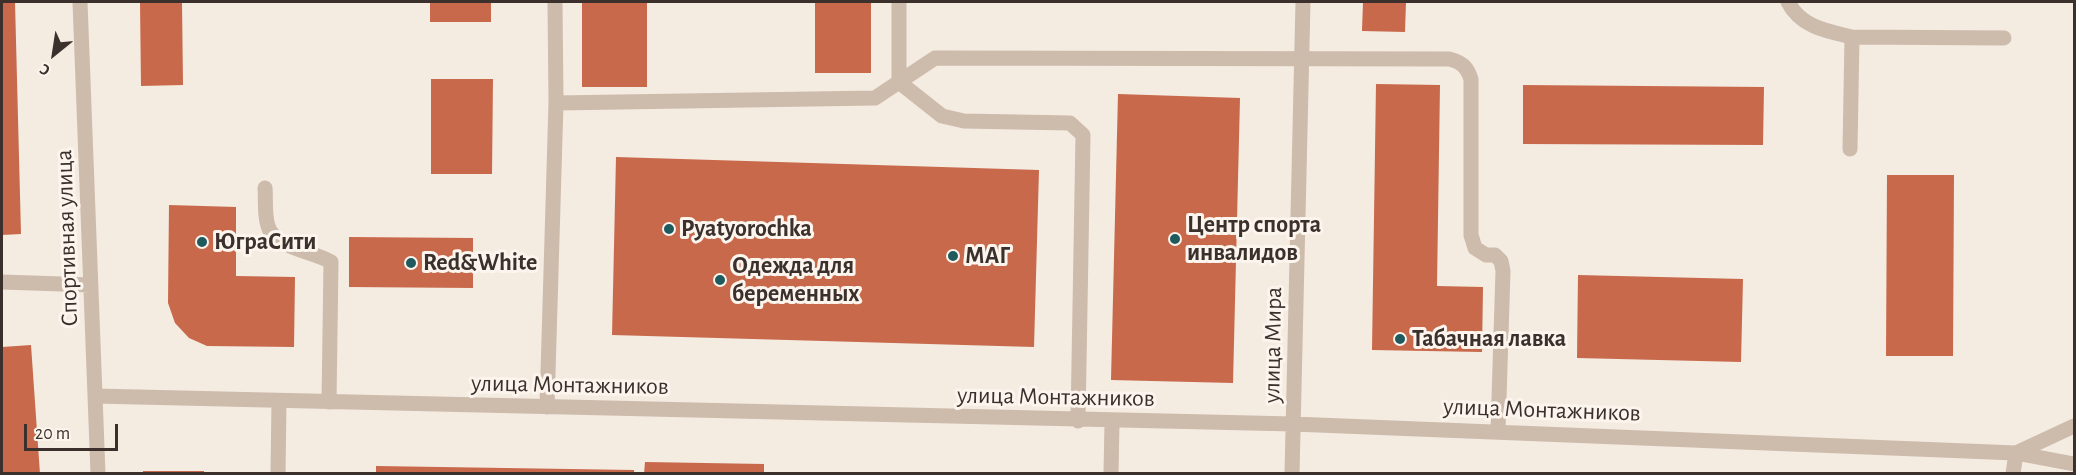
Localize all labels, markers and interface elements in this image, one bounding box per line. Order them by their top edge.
north arrow [24,24,84,84]
text: С [37,60,53,79]
street label: Спортивная улица [50,149,84,327]
place label: Центр спорта инвалидов [1187,211,1321,267]
place label: Pyatyorochka [681,215,812,243]
marker: Pyatyorochka [662,222,676,236]
place label: ЮграСити [214,228,316,256]
marker: Центр спорта инвалидов [1168,232,1182,246]
marker: ЮграСити [195,235,209,249]
place label: МАГ [965,242,1010,270]
place label: Red&White [423,249,537,277]
marker: МАГ [946,249,960,263]
place label: Одежда для беременных [732,252,860,308]
marker: Red&White [404,256,418,270]
marker: Одежда для беременных [713,273,727,287]
street label: улица Мира [1258,287,1288,403]
place label: Табачная лавка [1412,325,1566,353]
marker: Табачная лавка [1393,332,1407,346]
street label: улица Монтажников [471,369,669,401]
street label: улица Монтажников [957,381,1155,413]
street label: улица Монтажников [1443,392,1641,428]
scale bar [27,412,122,450]
text: 20 m [35,425,70,443]

